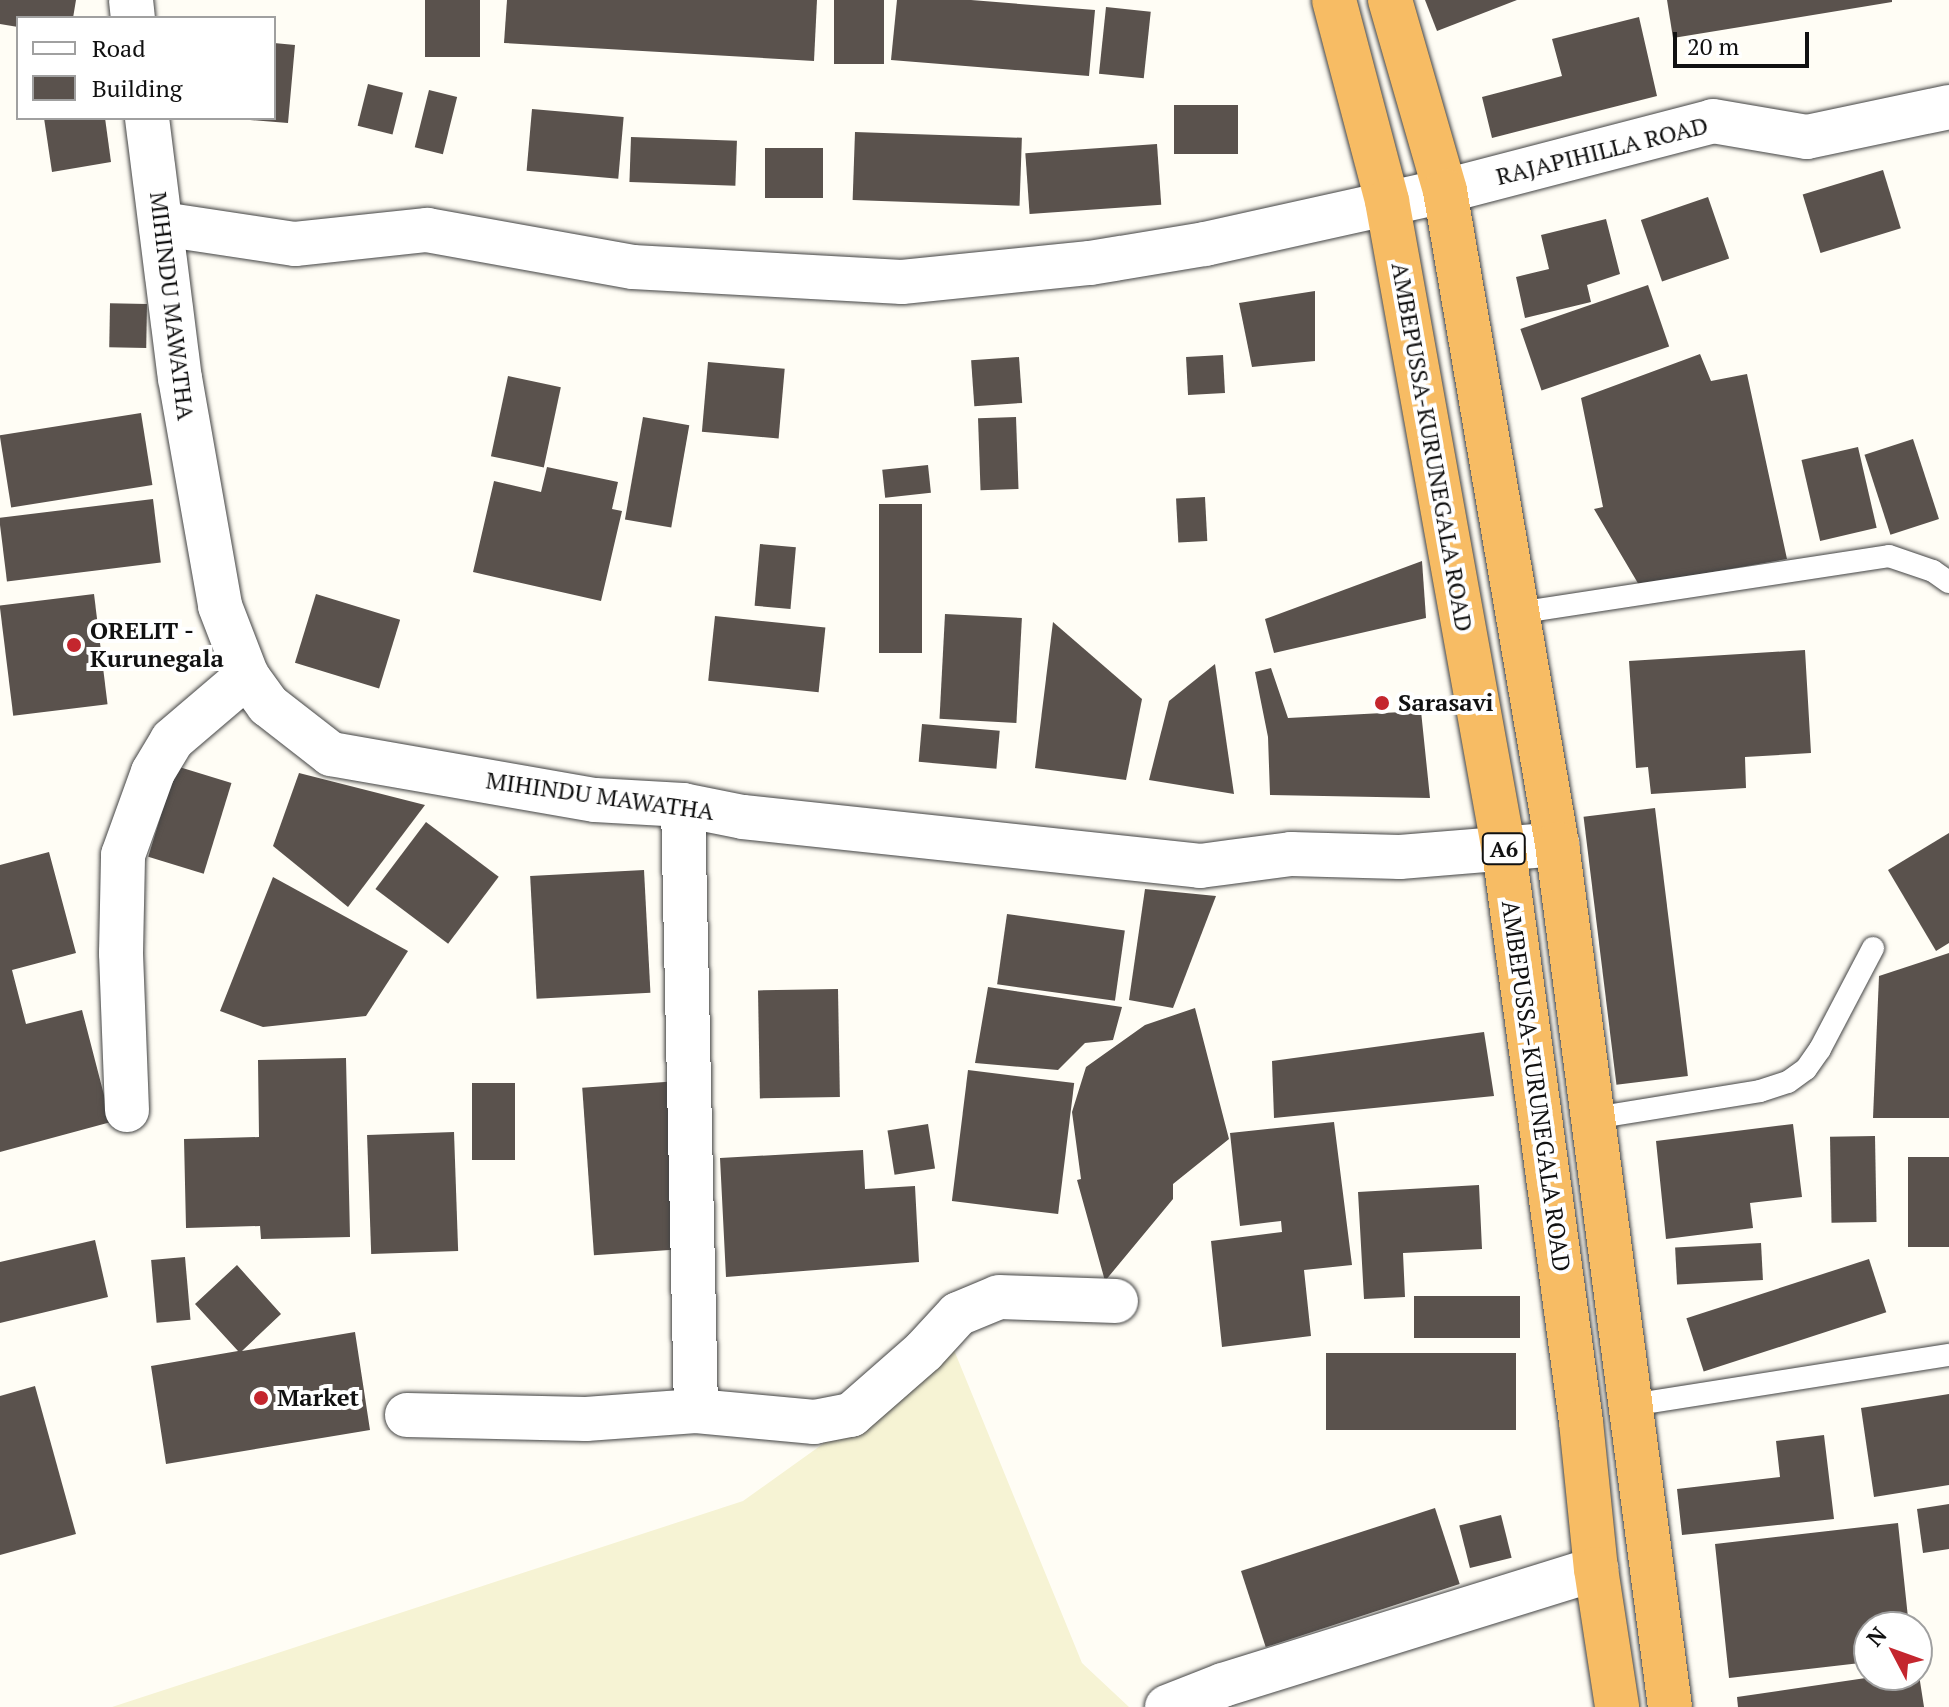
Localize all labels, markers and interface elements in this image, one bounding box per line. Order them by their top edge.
legend [16,16,276,120]
scale bar [1677,16,1813,66]
text: 20 m [1687,30,1739,62]
text: Road [92,32,146,64]
text: Building [92,72,182,104]
street label: RAJAPIHILLA ROAD [1493,111,1711,191]
street label: MIHINDU MAWATHA [144,190,200,422]
street label: AMBEPUSSA-KURUNEGALA ROAD [1385,260,1479,634]
place label: ORELIT - Kurunegala [90,617,224,673]
marker: ORELIT - Kurunegala [65,636,83,654]
place label: Sarasavi [1398,689,1494,717]
marker: Sarasavi [1373,694,1391,712]
street label: MIHINDU MAWATHA [484,766,716,826]
road number: A6 [1480,831,1528,867]
street label: AMBEPUSSA-KURUNEGALA ROAD [1496,898,1576,1274]
place label: Market [277,1384,359,1412]
marker: Market [252,1389,270,1407]
north arrow [1853,1611,1933,1691]
text: N [1860,1620,1892,1652]

